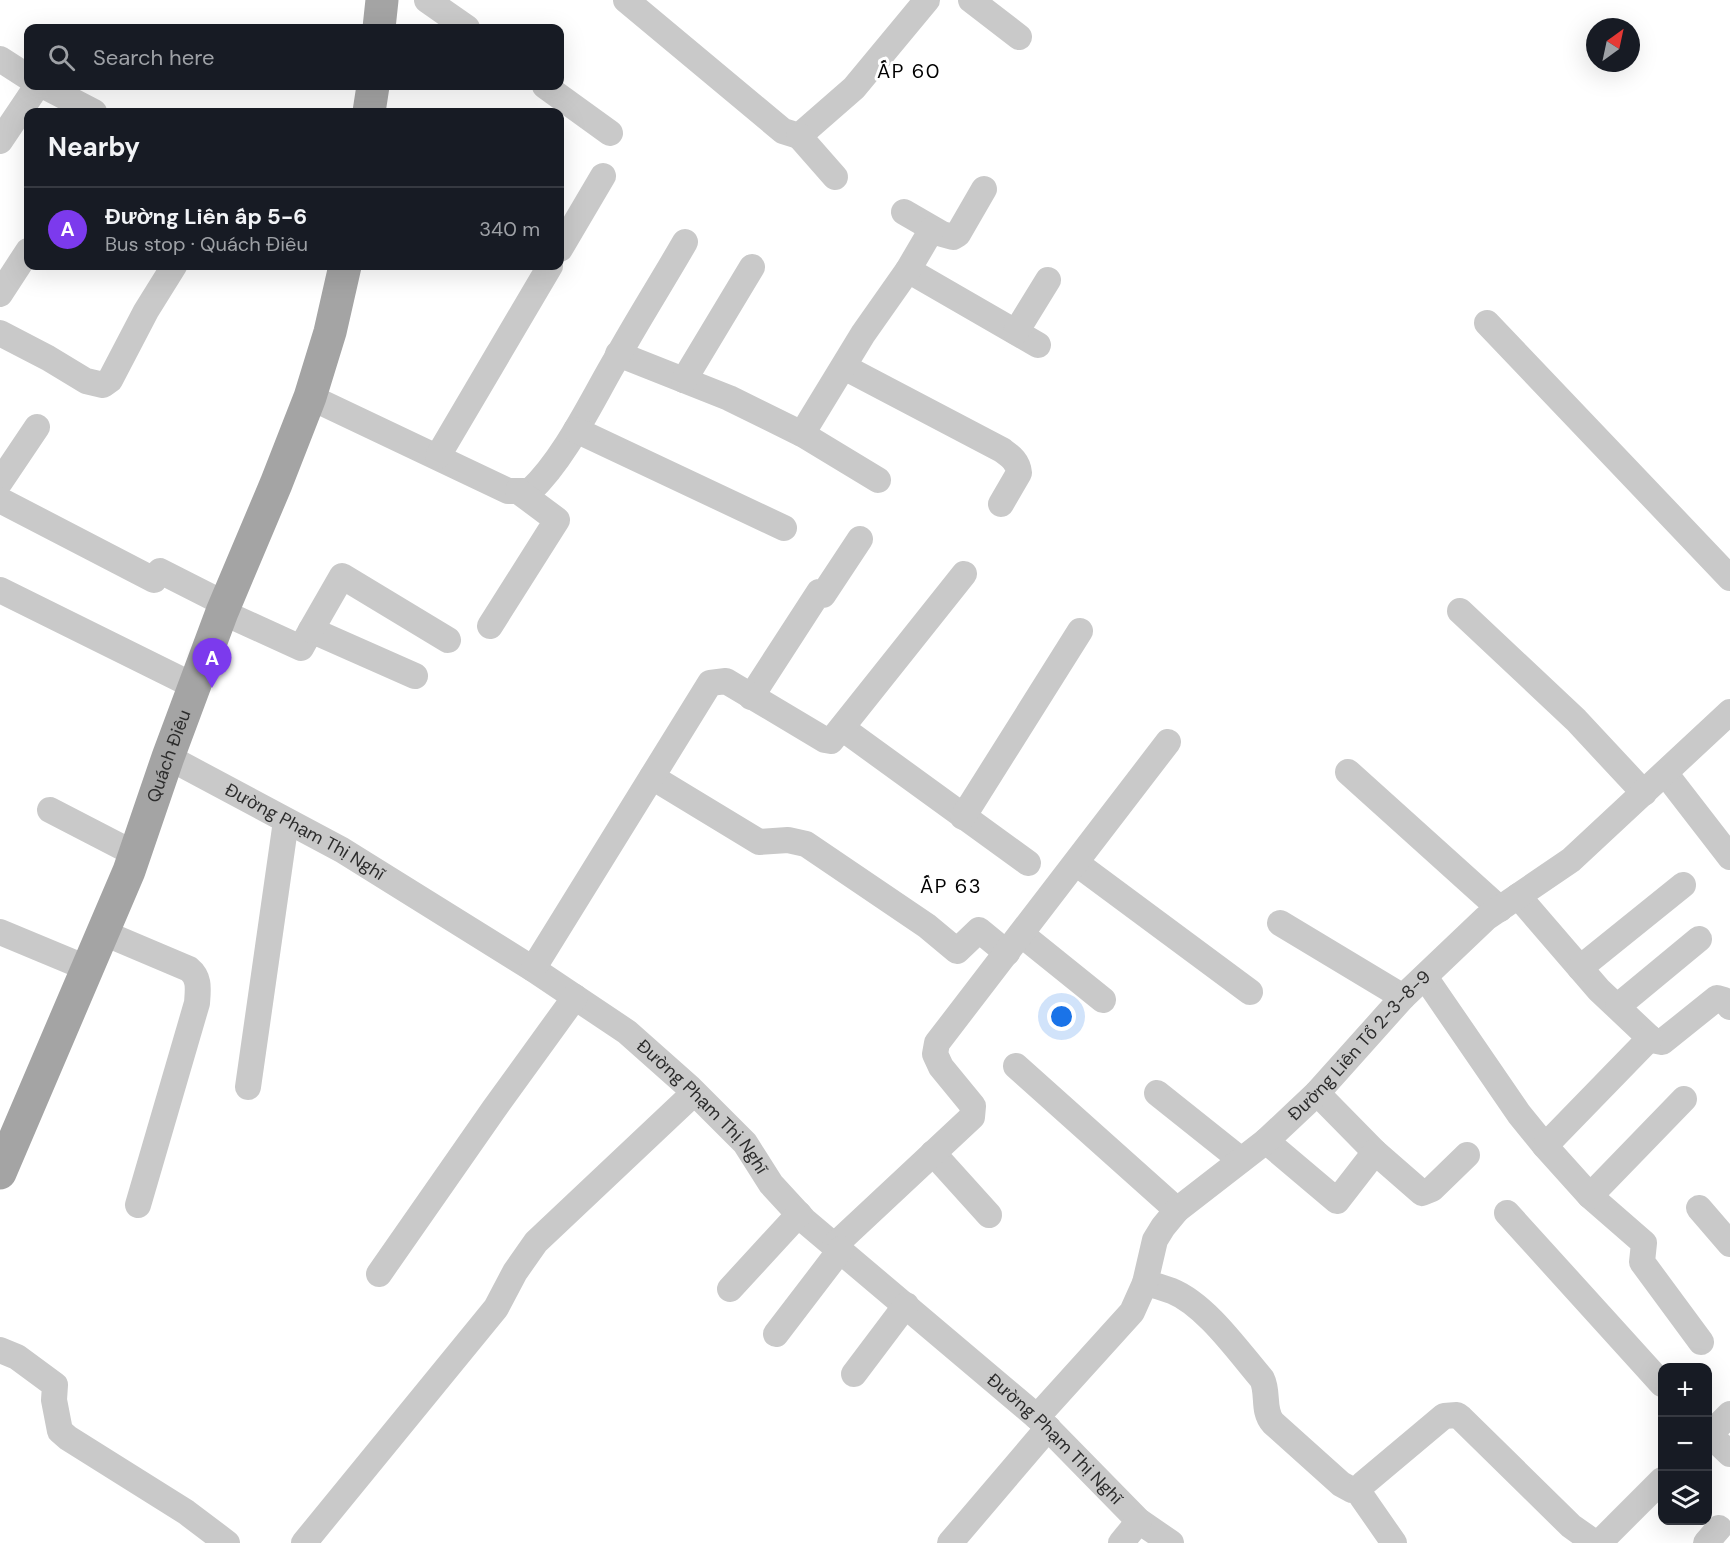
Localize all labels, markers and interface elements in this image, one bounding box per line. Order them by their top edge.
north arrow [1586,18,1640,72]
search box [24,24,564,90]
icon: search [45,41,78,74]
text: Search here [93,43,214,72]
district label: ẤP 60 [877,58,941,84]
text: Nearby [48,130,140,164]
text: Đường Liên ấp 5-6 [105,202,307,231]
text: A [60,216,75,242]
text: 340 m [479,216,540,242]
text: Bus stop · Quách Điêu [105,231,308,257]
pin: A [192,638,232,688]
street label: Quách Điêu [141,706,197,806]
street label: Đường Phạm Thị Nghĩ [221,778,390,886]
district label: ẤP 63 [920,873,982,899]
street label: Đường Liên Tổ 2-3-8-9 [1283,965,1436,1126]
your location [1047,1002,1076,1031]
street label: Đường Phạm Thị Nghĩ [632,1034,774,1179]
map controls [1658,1363,1712,1525]
button: + [1658,1363,1712,1417]
street label: Đường Phạm Thị Nghĩ [982,1368,1129,1510]
button: − [1658,1417,1712,1471]
button: layers [1658,1471,1712,1525]

